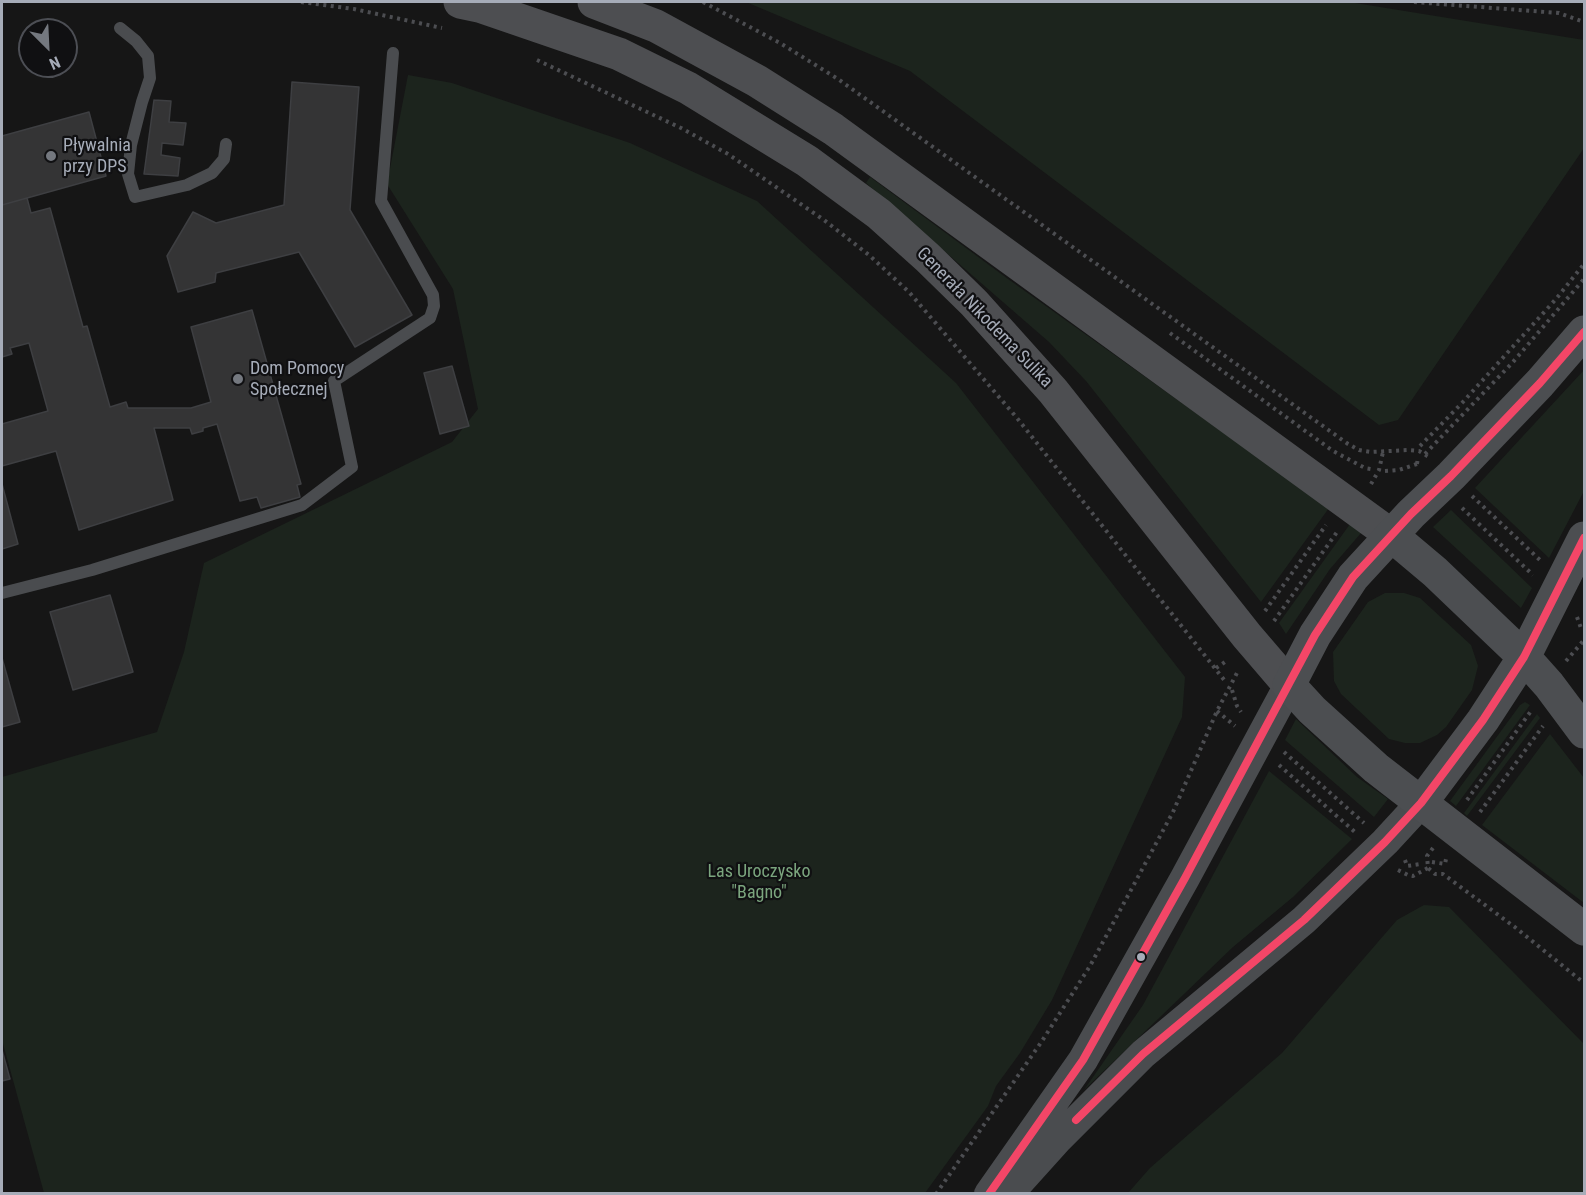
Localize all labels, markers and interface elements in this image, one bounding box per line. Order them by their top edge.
north arrow [18,18,78,78]
text: N [46,52,63,74]
place label: Pływalnia przy DPS [63,135,131,178]
marker: Pływalnia przy DPS [44,149,58,163]
street label: Generała Nikodema Sulika [911,243,1057,393]
place label: Dom Pomocy Społecznej [250,358,344,400]
marker: Dom Pomocy Społecznej [231,372,245,386]
park label: Las Uroczysko "Bagno" [707,861,811,904]
unlabelled marker [1135,951,1147,963]

